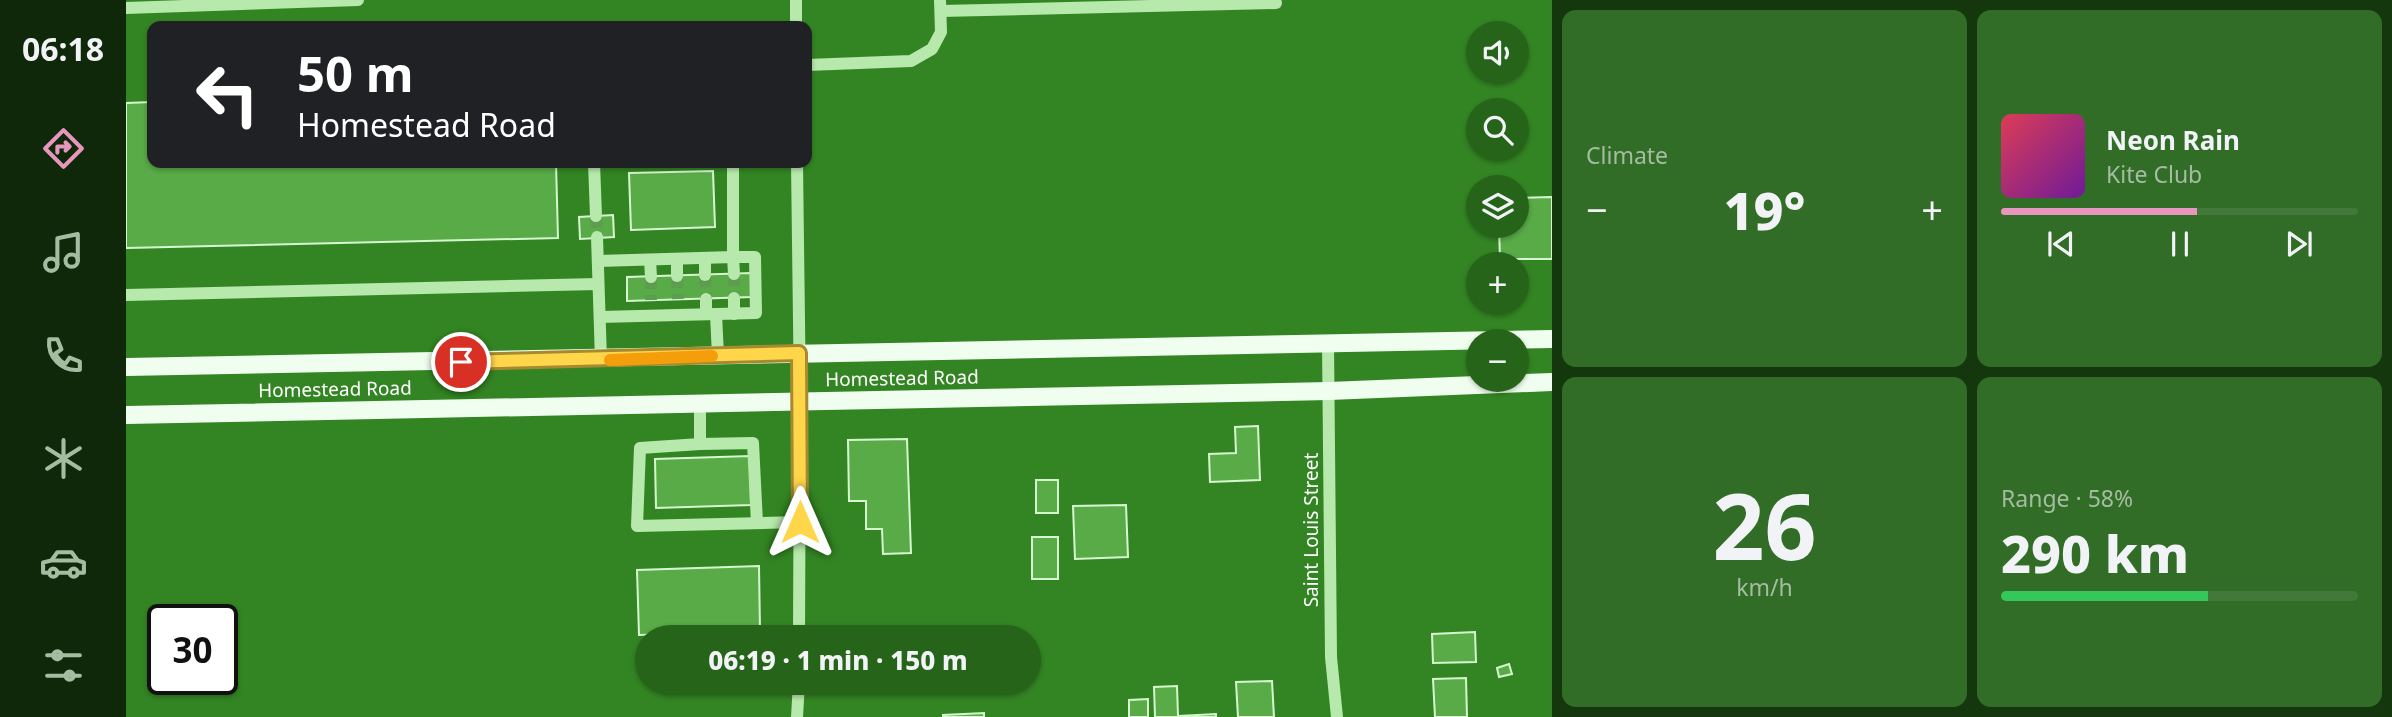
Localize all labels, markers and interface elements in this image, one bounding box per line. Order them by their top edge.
map controls [1466,21,1529,392]
button: sound [1466,21,1529,84]
text: 06:18 [22,27,104,70]
text: 50 m [297,40,414,106]
icon: left [182,49,273,140]
button: search [1466,98,1529,161]
text: Homestead Road [297,103,556,146]
text: Neon Rain [2106,122,2240,158]
icon: directions [39,124,88,173]
text: Climate [1586,139,1668,171]
text: Kite Club [2106,158,2202,190]
text: 19° [1723,174,1806,245]
button: layers [1466,175,1529,238]
text: − [1586,183,1608,235]
text: + [1921,183,1943,235]
icon: previous [2042,225,2080,263]
icon: pause [2161,225,2199,263]
icon: next [2280,225,2318,263]
icon: music [39,228,88,277]
button: + [1466,252,1529,315]
button: − [1466,329,1529,392]
icon: phone [39,331,88,380]
pin [431,332,491,392]
icon: arrive [442,343,480,381]
street label: Homestead Road [825,364,979,392]
street label: Homestead Road [258,375,412,403]
icon: climate [39,434,88,483]
street label: Saint Louis Street [1298,453,1324,607]
text: 26 [1712,463,1817,587]
text: Range · 58% [2001,482,2133,514]
position arrow [763,485,837,559]
text: 290 km [2001,517,2189,588]
icon: car [39,538,88,587]
text: km/h [1736,571,1793,603]
speed limit sign: 30 [147,604,238,695]
icon: filters [39,641,88,690]
text: 06:19 · 1 min · 150 m [708,642,968,678]

